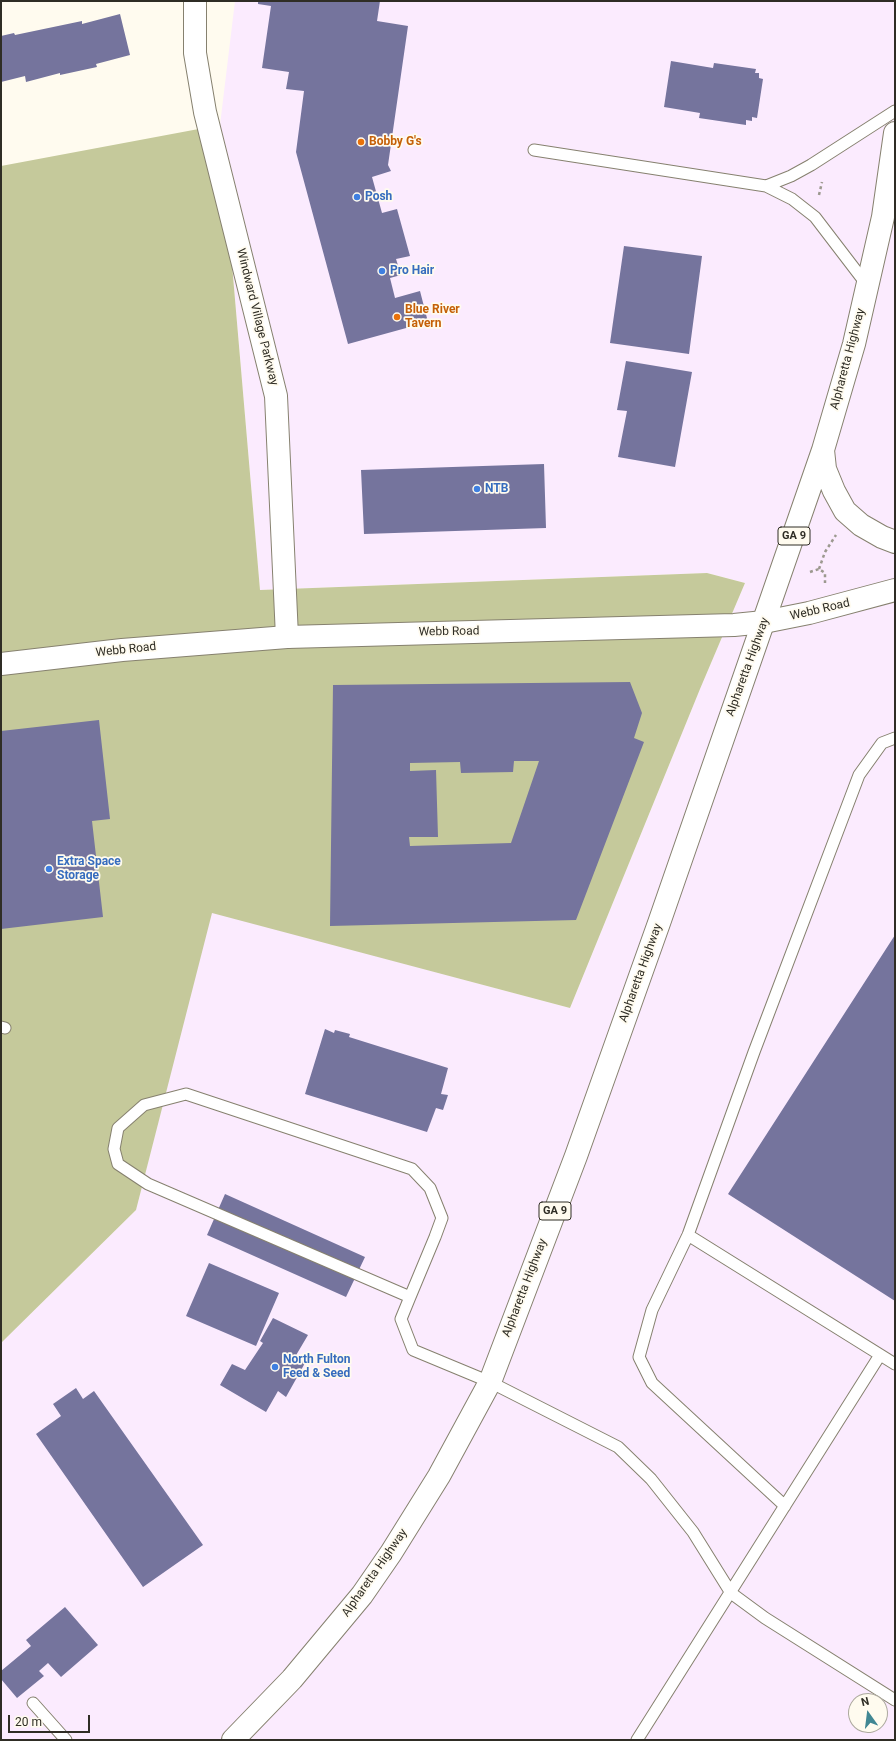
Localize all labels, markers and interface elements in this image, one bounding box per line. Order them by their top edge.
place label: Bobby G's [369,135,422,149]
marker: Bobby G's [356,137,366,147]
place label: Posh [365,190,392,204]
marker: Posh [352,192,362,202]
street label: Windward Village Parkway [233,247,281,387]
place label: Pro Hair [390,264,434,278]
marker: Pro Hair [377,266,387,276]
place label: Blue River Tavern [405,303,460,331]
street label: Alpharetta Highway [828,307,868,411]
marker: Blue River Tavern [392,312,402,322]
place label: NTB [485,482,508,496]
marker: NTB [472,484,482,494]
road number: GA 9 [778,527,810,545]
street label: Webb Road [789,596,851,624]
street label: Alpharetta Highway [723,616,773,718]
street label: Webb Road [418,624,480,640]
street label: Webb Road [95,640,157,660]
place label: Extra Space Storage [57,855,121,883]
marker: Extra Space Storage [44,864,54,874]
street label: Alpharetta Highway [616,922,666,1024]
road number: GA 9 [539,1202,571,1220]
street label: Alpharetta Highway [500,1237,550,1339]
place label: North Fulton Feed & Seed [283,1353,350,1381]
marker: North Fulton Feed & Seed [270,1362,280,1372]
street label: Alpharetta Highway [339,1526,411,1620]
north arrow [848,1693,888,1733]
text: N [860,1695,871,1709]
scale bar [10,1707,92,1733]
text: 20 m [15,1715,42,1729]

